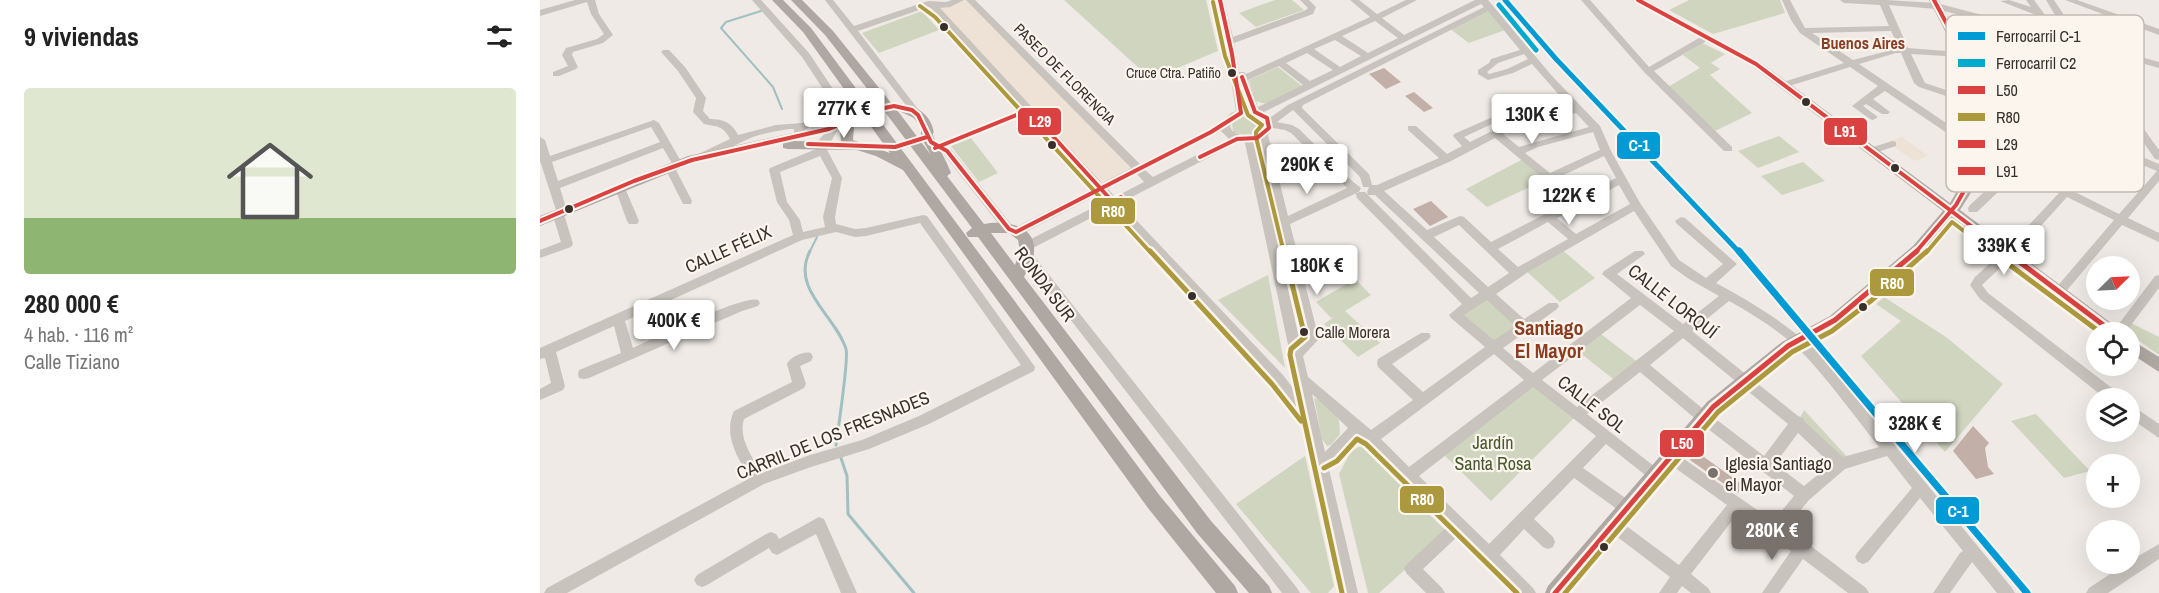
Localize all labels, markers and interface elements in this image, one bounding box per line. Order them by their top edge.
legend [1946,15,2144,192]
text: 9 viviendas [24,19,139,54]
street label: PASEO DE FLORENCIA [1010,19,1121,130]
icon: filters [483,20,516,53]
unlabelled marker [938,21,950,33]
text: Ferrocarril C-1 [1996,25,2081,47]
district label: Buenos Aires [1821,32,1905,54]
text: Ferrocarril C2 [1996,52,2076,74]
place label: Cruce Ctra. Patiño [1126,64,1221,82]
marker: Cruce Ctra. Patiño [1226,67,1238,79]
text: L50 [1996,79,2018,101]
pin: 277K € [795,88,893,139]
text: 277K € [818,94,870,121]
pin: 130K € [1483,94,1581,145]
unlabelled marker [1800,96,1812,108]
text: 130K € [1506,100,1558,127]
text: R80 [1996,106,2020,128]
line badge: L29 [1017,107,1062,136]
text: L29 [1029,110,1051,132]
line badge: L91 [1823,117,1868,146]
text: L91 [1834,120,1857,142]
icon: home [216,127,324,235]
line badge: C-1 [1616,131,1661,160]
text: L29 [1996,133,2018,155]
text: C-1 [1628,134,1650,156]
unlabelled marker [1046,139,1058,151]
pin: 290K € [1258,144,1356,195]
text: 290K € [1281,150,1333,177]
text: L91 [1996,160,2019,182]
unlabelled marker [1889,162,1901,174]
pin: 122K € [1520,175,1618,226]
text: 122K € [1543,181,1595,208]
line badge: R80 [1090,197,1136,225]
text: R80 [1101,200,1125,222]
unlabelled marker [563,203,575,215]
street label: CALLE FÉLIX [681,219,775,279]
pin: 339K € [1955,225,2053,276]
text: 339K € [1978,231,2030,258]
street label: RONDA SUR [1009,241,1082,327]
pin: 180K € [1268,245,1366,296]
text: 180K € [1291,251,1343,278]
north arrow [2086,256,2140,310]
map controls [2086,256,2140,574]
street label: CALLE LORQUÍ [1623,258,1724,344]
line badge: R80 [1869,268,1915,297]
text: R80 [1880,272,1904,294]
text: 280 000 € [24,286,119,321]
unlabelled marker [1186,290,1198,302]
pin: 400K € [625,300,723,351]
unlabelled marker [1857,301,1869,313]
text: 400K € [648,306,700,333]
district label: Santiago El Mayor [1514,314,1584,364]
text: 4 hab. · 116 m² [24,321,133,348]
place label: Calle Morera [1315,321,1391,343]
button: locate [2086,322,2140,376]
marker: Calle Morera [1298,326,1310,338]
text: Calle Tiziano [24,348,120,375]
street label: CALLE SOL [1553,369,1631,439]
street label: CARRIL DE LOS FRESNADES [733,385,933,485]
button: layers [2086,388,2140,442]
pin: 328K € [1866,403,1964,454]
text: 328K € [1889,409,1941,436]
line badge: L50 [1659,429,1705,458]
park label: Jardín Santa Rosa [1454,430,1532,476]
text: L50 [1671,432,1693,454]
place label: Iglesia Santiago el Mayor [1725,451,1832,497]
button: + [2086,454,2140,508]
marker: Iglesia Santiago el Mayor [1706,466,1720,480]
line badge: R80 [1399,485,1445,514]
text: R80 [1410,488,1434,510]
line badge: C-1 [1935,496,1980,525]
text: C-1 [1947,500,1969,522]
pin: 280K € [1723,510,1821,561]
text: 280K € [1746,516,1798,543]
button: − [2086,520,2140,574]
unlabelled marker [1598,541,1610,553]

